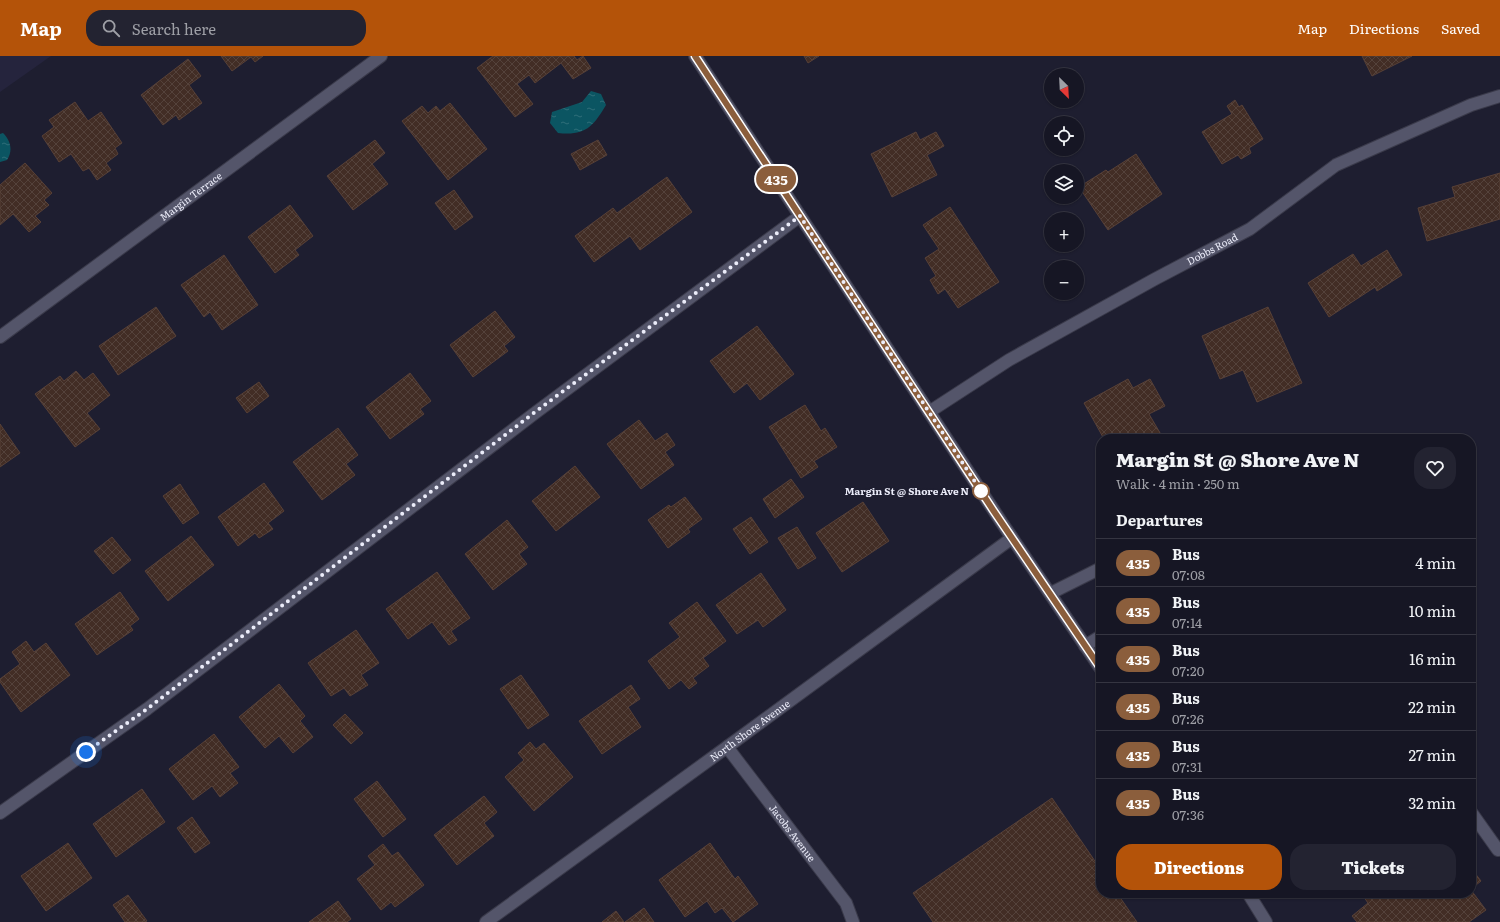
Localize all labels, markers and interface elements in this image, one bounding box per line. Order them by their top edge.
search box [86,10,366,46]
text: Map [20,14,62,42]
icon: search [100,17,122,39]
text: Search here [132,17,216,40]
text: Map [1297,18,1327,38]
text: Directions [1349,18,1419,38]
text: Saved [1441,18,1480,38]
north arrow [1044,68,1084,108]
map controls [1044,68,1084,300]
button: locate [1044,116,1084,156]
button: layers [1044,164,1084,204]
line badge: 435 [753,166,799,192]
street label: Margin Terrace [156,168,225,224]
text: 435 [764,169,788,189]
button: + [1044,212,1084,252]
street label: Dobbs Road [1184,229,1240,268]
button: − [1044,260,1084,300]
text: Margin St @ Shore Ave N [1116,445,1359,473]
button: heart [1414,447,1456,489]
text: Walk · 4 min · 250 m [1116,474,1240,493]
marker: Margin St @ Shore Ave N [972,482,990,500]
place label: Margin St @ Shore Ave N [845,483,969,498]
text: Departures [1116,508,1203,531]
text: Bus [1172,542,1200,565]
text: 4 min [1415,551,1456,574]
text: 435 [1126,553,1150,573]
text: 07:08 [1172,565,1205,584]
text: Bus [1172,590,1200,613]
text: 10 min [1409,599,1456,622]
text: 435 [1126,601,1150,621]
text: 07:14 [1172,613,1202,632]
text: Bus [1172,638,1200,661]
text: 16 min [1409,647,1456,670]
text: 435 [1126,649,1150,669]
text: 07:20 [1172,661,1204,680]
text: Bus [1172,686,1200,709]
street label: North Shore Avenue [706,695,793,764]
text: 22 min [1408,695,1456,718]
text: 435 [1126,697,1150,717]
text: 07:26 [1172,709,1204,728]
text: Bus [1172,734,1200,757]
your location [76,742,96,762]
text: 27 min [1408,743,1456,766]
text: 435 [1126,745,1150,765]
text: 07:31 [1172,757,1202,776]
text: Bus [1172,782,1200,805]
text: 32 min [1408,791,1456,814]
text: 435 [1126,793,1150,813]
street label: Jacobs Avenue [766,801,820,864]
text: 07:36 [1172,805,1204,824]
button: Directions [1116,844,1282,890]
button: Tickets [1290,844,1456,890]

